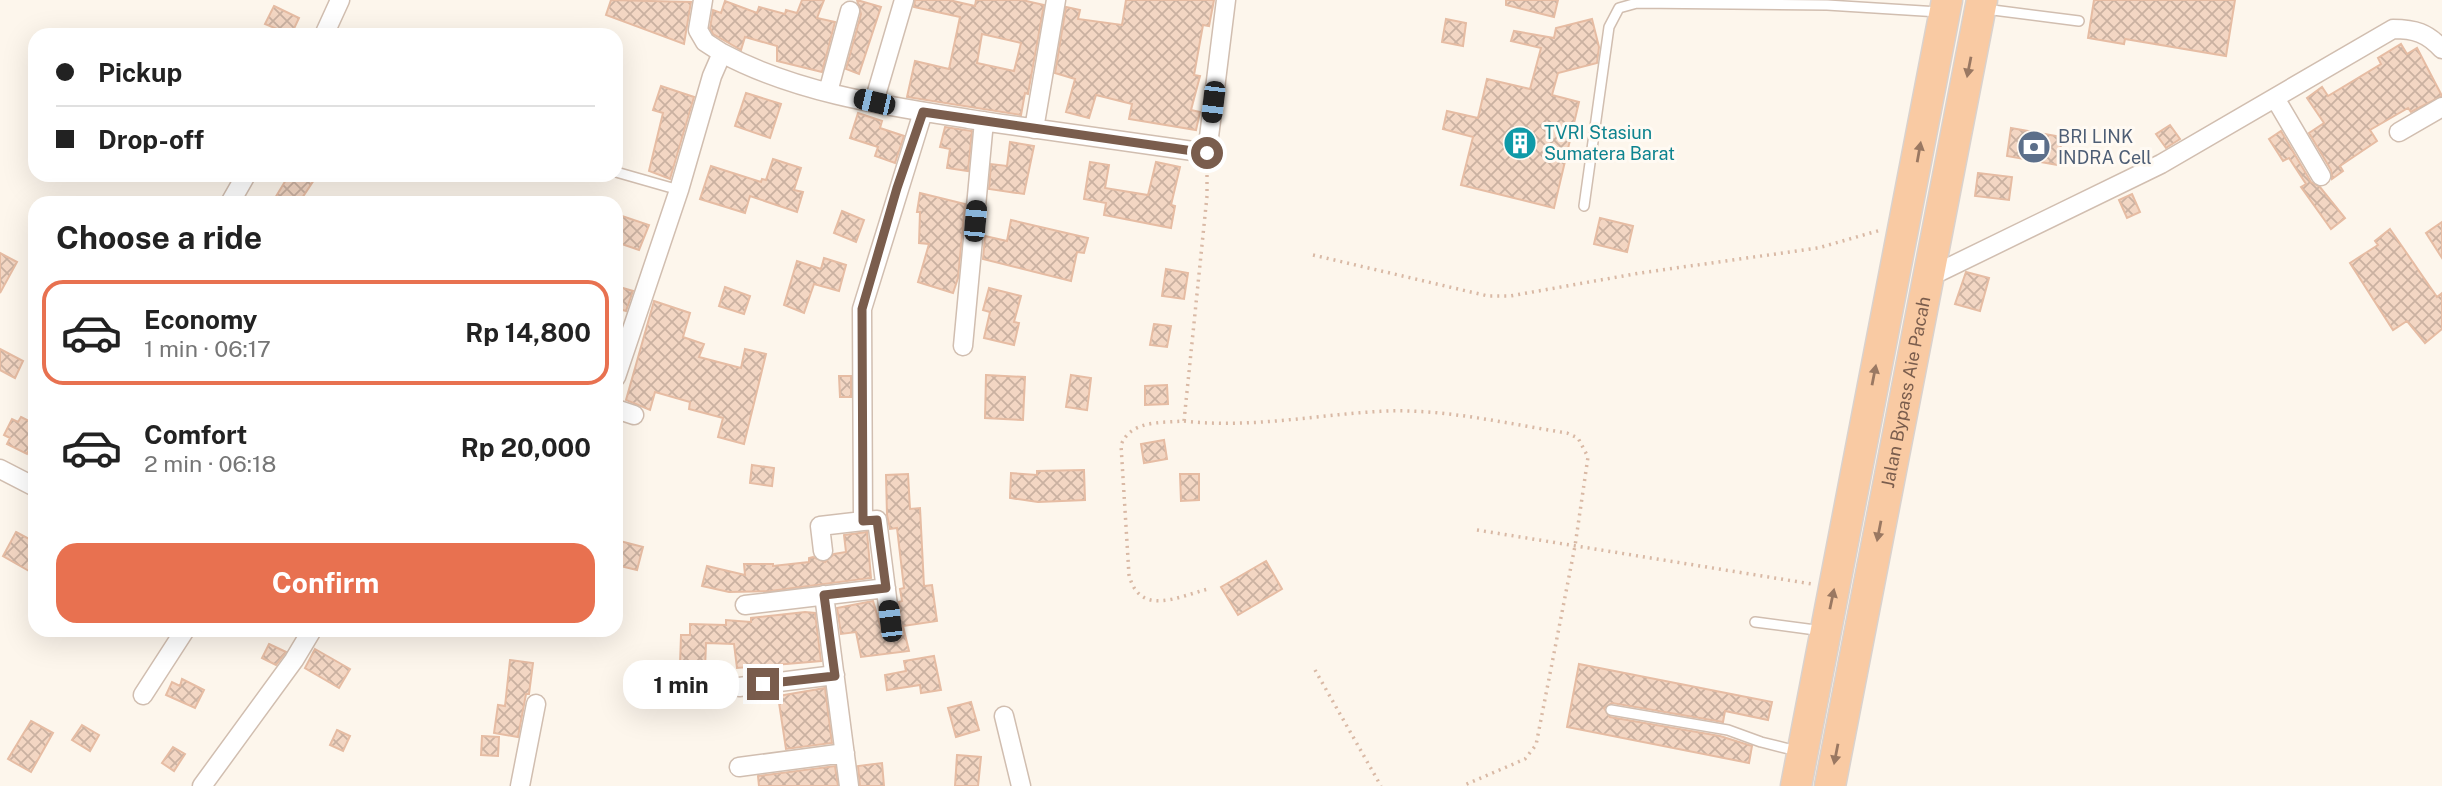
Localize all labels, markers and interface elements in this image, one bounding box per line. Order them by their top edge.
one-way arrow [1963,56,1974,78]
text: Pickup [98,57,182,88]
car [1201,80,1226,124]
car [852,87,897,117]
place label: TVRI Stasiun Sumatera Barat [1544,122,1675,164]
text: Drop-off [98,124,204,155]
building icon: TVRI Stasiun Sumatera Barat [1501,124,1539,162]
place label: BRI LINK INDRA Cell [2058,126,2152,168]
bank icon: BRI LINK INDRA Cell [2015,128,2053,166]
route start [1191,137,1223,169]
one-way arrow [1914,141,1925,163]
car [963,199,988,243]
text: Choose a ride [56,219,262,256]
street label: Jalan Bypass Aie Pacah [1877,295,1934,490]
icon: car [60,301,123,364]
text: Economy [144,304,257,335]
text: Rp 14,800 [465,317,591,348]
text: 1 min · 06:17 [144,335,271,362]
one-way arrow [1869,364,1880,386]
icon: car [60,416,123,479]
text: Comfort [144,419,247,450]
text: Rp 20,000 [461,432,591,463]
text: 2 min · 06:18 [144,450,276,477]
one-way arrow [1873,520,1884,542]
button: Confirm [56,543,595,623]
one-way arrow [1827,588,1838,610]
car [878,599,903,643]
callout: 1 min [623,660,738,708]
route end [747,668,779,700]
text: 1 min [653,671,709,698]
one-way arrow [1830,743,1841,765]

